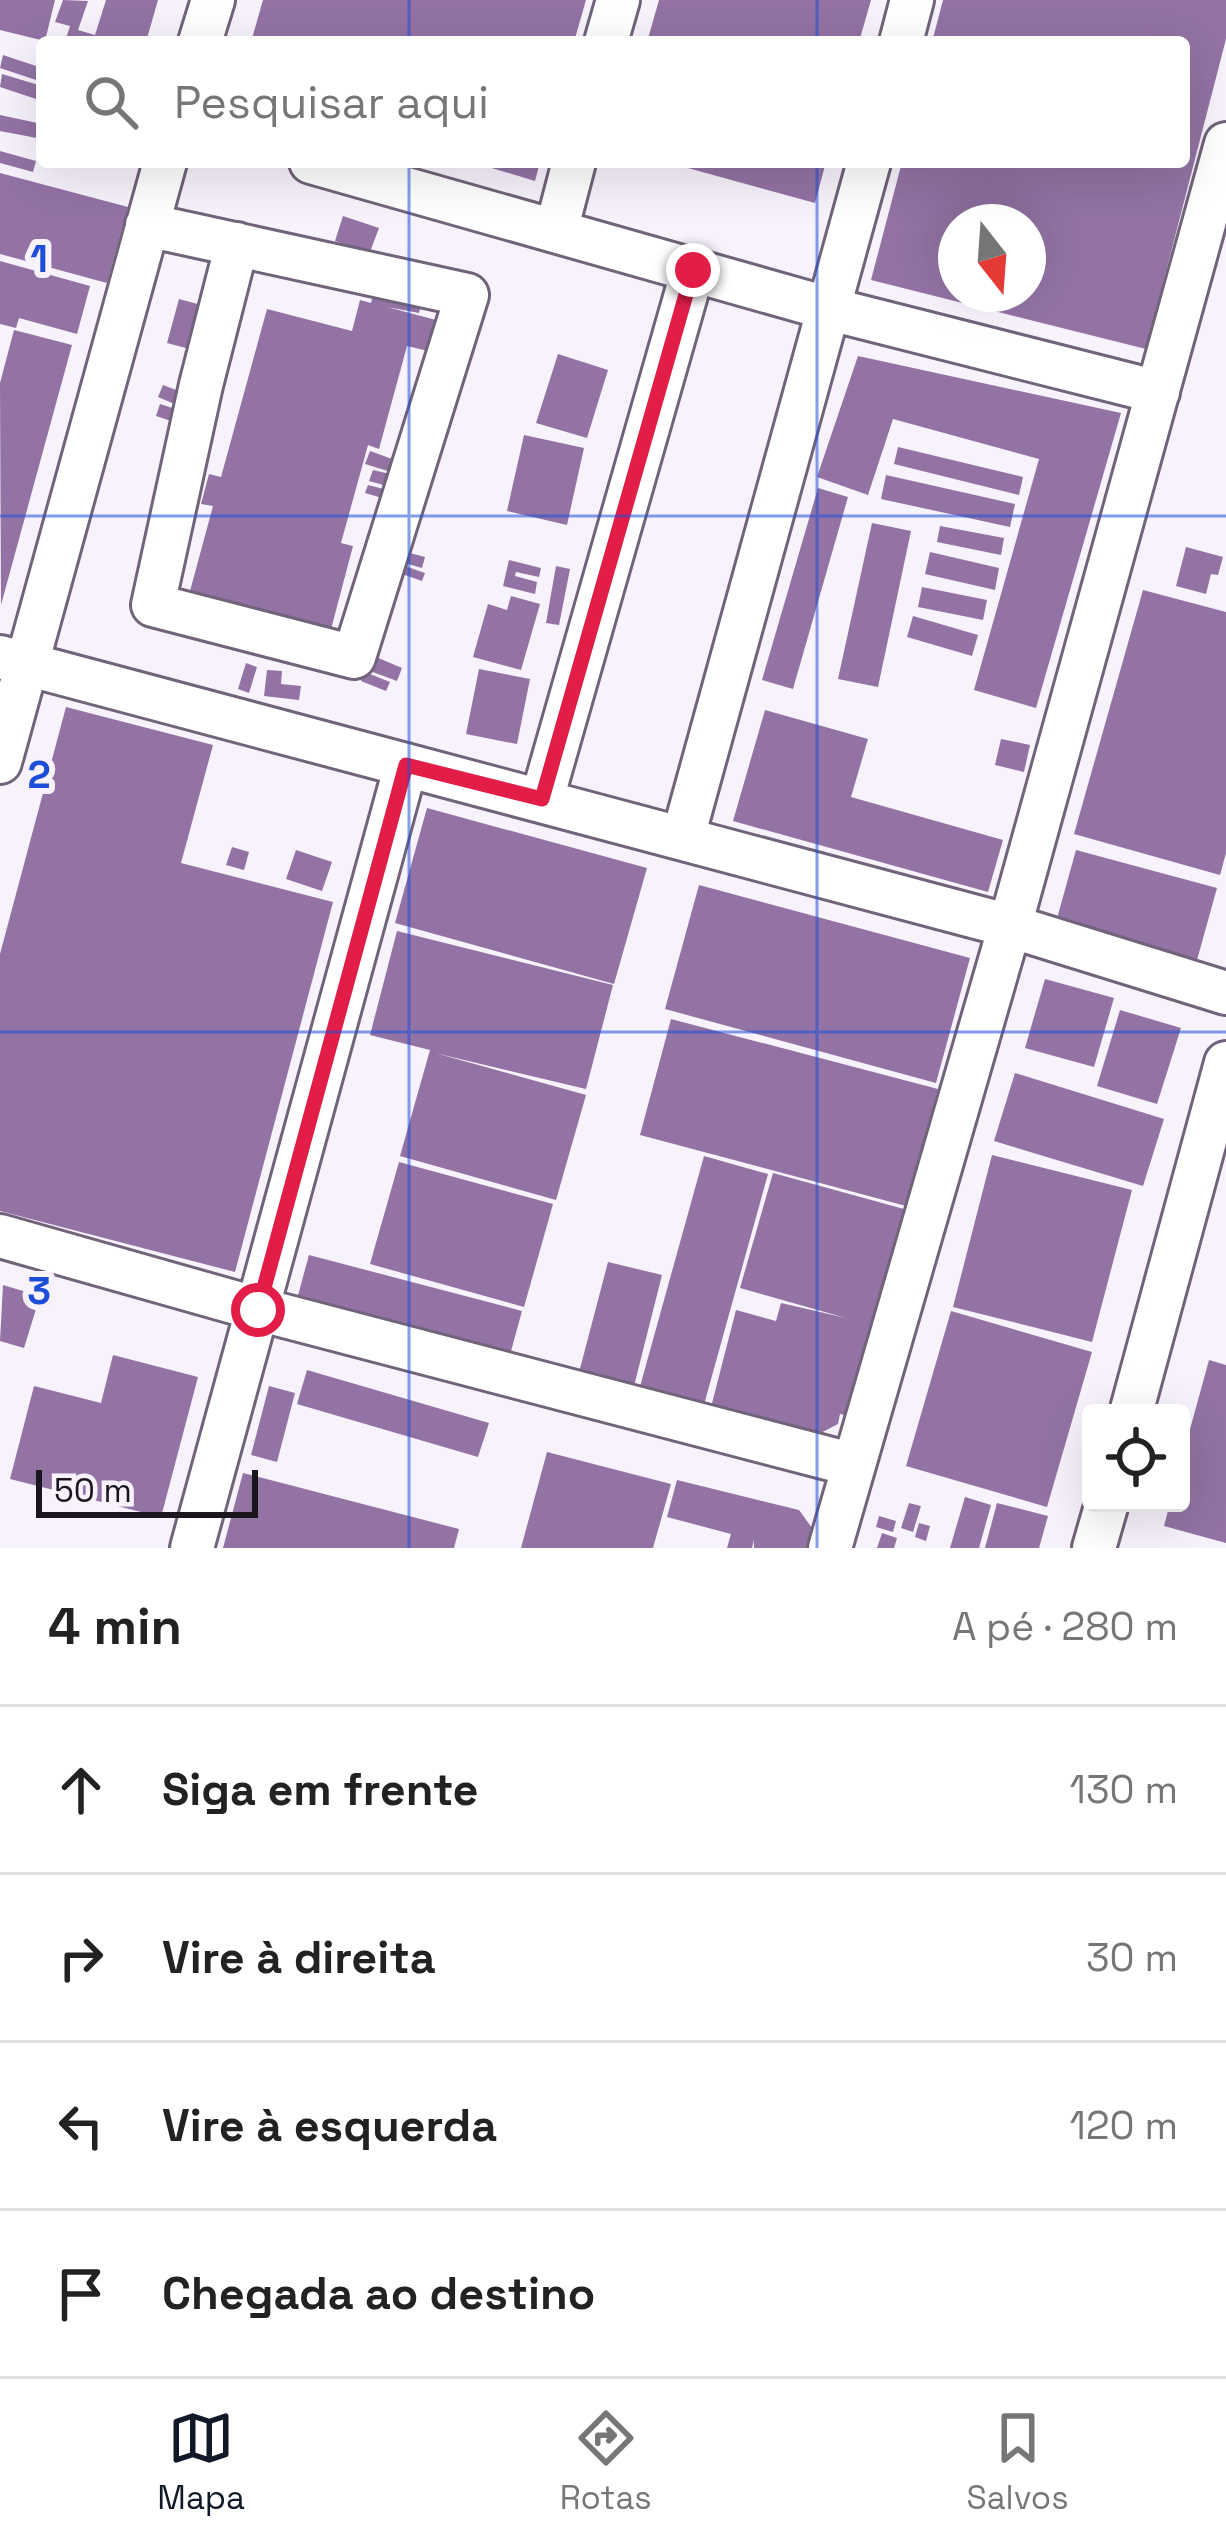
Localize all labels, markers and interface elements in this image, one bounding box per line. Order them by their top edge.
search box [36,36,1190,168]
icon: search [78,69,144,135]
text: Pesquisar aqui [174,74,489,131]
north arrow [938,204,1046,312]
text: 1 [30,234,48,283]
route end [666,243,720,297]
text: 2 [27,750,51,799]
text: 3 [27,1266,51,1315]
route start [231,1283,285,1337]
map controls [1082,1404,1190,1512]
button: locate [1082,1404,1190,1512]
scale bar [36,1464,258,1517]
text: 50 m [54,1470,132,1512]
text: 4 min [48,1594,182,1659]
text: A pé · 280 m [952,1602,1178,1651]
icon: ahead [48,1757,114,1823]
text: Siga em frente [162,1761,479,1818]
text: 130 m [1070,1765,1178,1814]
icon: right [48,1925,114,1991]
text: Vire à direita [162,1929,436,1986]
text: 30 m [1086,1933,1178,1982]
icon: left [48,2093,114,2159]
text: Vire à esquerda [162,2097,497,2154]
text: 120 m [1070,2101,1178,2150]
icon: arrive [48,2261,114,2327]
text: Chegada ao destino [162,2265,595,2322]
tab: Mapa [157,2405,245,2519]
tab: Rotas [560,2405,652,2519]
tab: Salvos [966,2405,1069,2519]

